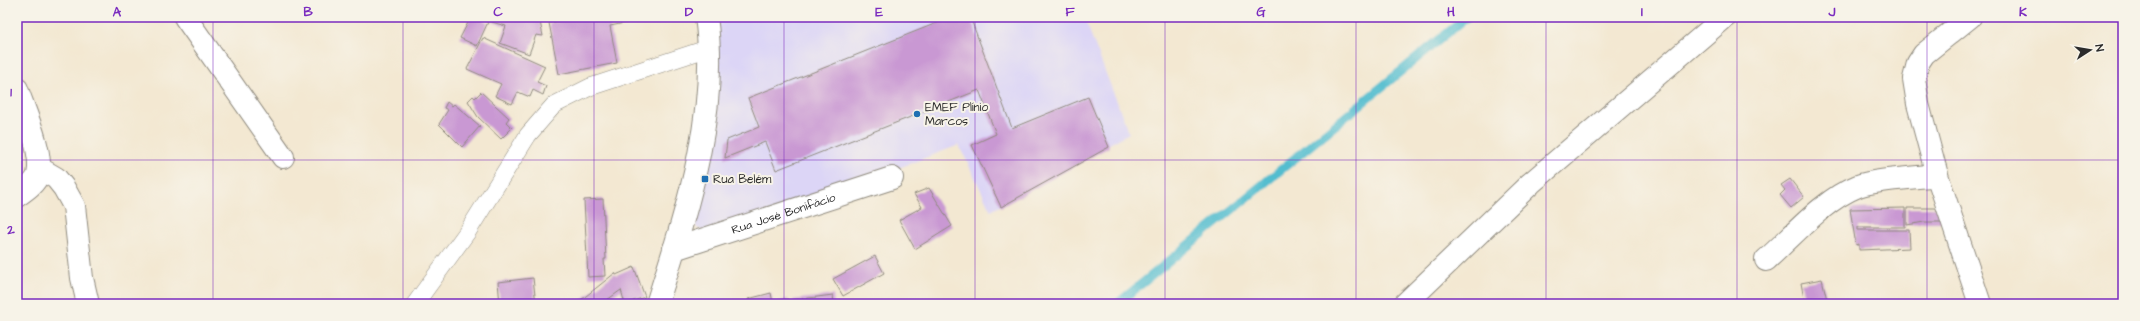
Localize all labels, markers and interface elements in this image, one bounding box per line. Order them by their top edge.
text: A [113,3,122,21]
text: B [303,3,313,21]
text: C [493,3,503,21]
text: D [685,3,694,21]
text: E [875,3,883,21]
text: F [1065,3,1075,21]
text: G [1256,3,1266,21]
text: H [1447,3,1455,21]
text: I [1641,3,1643,21]
text: J [1828,3,1836,21]
text: K [2019,3,2027,21]
north arrow [2070,30,2110,70]
text: N [2091,43,2107,53]
text: 1 [10,83,12,101]
place label: EMEF Plínio Marcos [925,99,988,130]
marker: EMEF Plínio Marcos [912,109,922,119]
place label: Rua Belém [713,171,772,188]
marker: Rua Belém [700,174,710,184]
street label: Rua José Bonifácio [729,188,838,238]
text: 2 [6,221,15,239]

